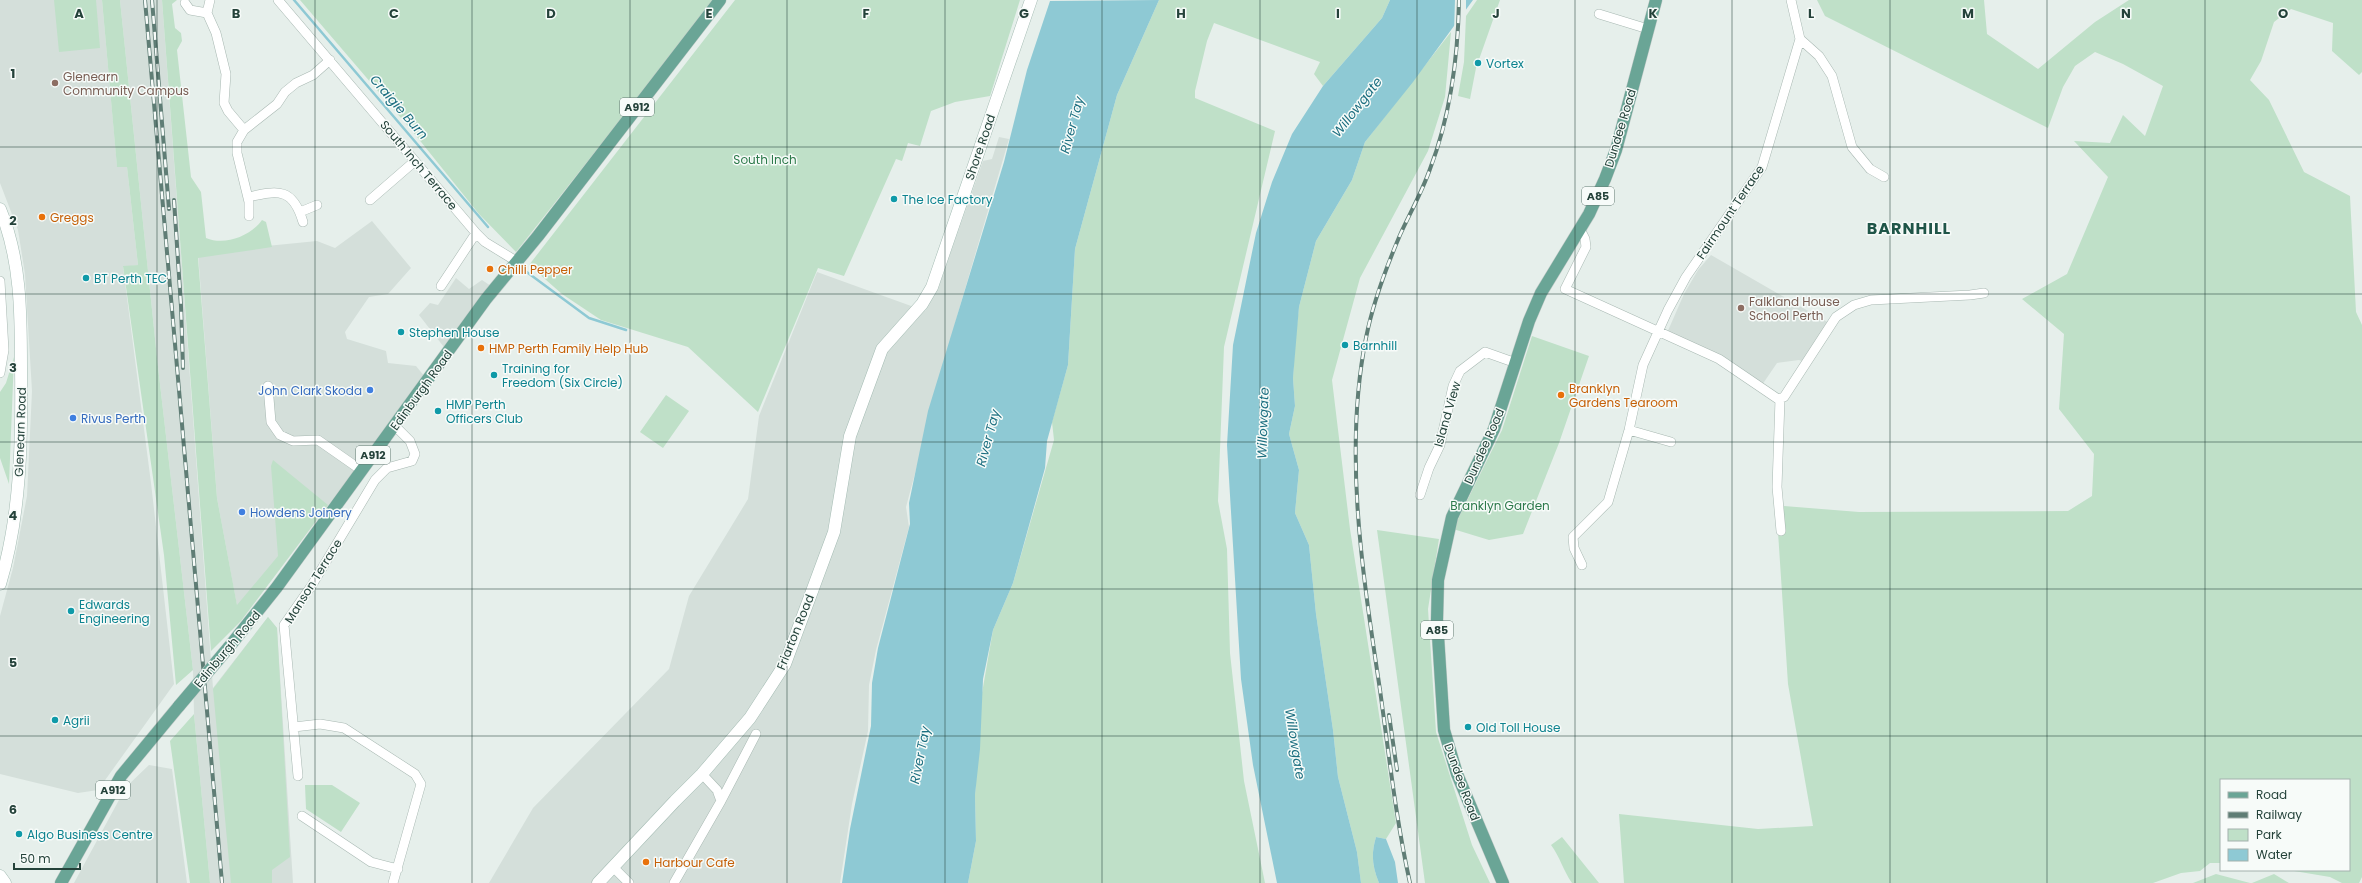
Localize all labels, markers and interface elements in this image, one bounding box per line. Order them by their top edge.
text: A [74,4,84,23]
text: B [232,4,241,23]
text: C [389,4,399,23]
text: D [546,4,556,23]
text: E [705,4,713,23]
text: F [862,4,870,23]
text: G [1019,4,1029,23]
text: H [1176,4,1186,23]
text: I [1336,4,1340,23]
text: J [1492,4,1500,23]
text: K [1648,4,1658,23]
text: L [1808,4,1814,23]
text: M [1962,4,1974,23]
text: N [2121,4,2131,23]
text: O [2278,4,2288,23]
place label: Vortex [1486,55,1524,72]
marker: Vortex [1473,58,1483,68]
text: 1 [11,64,15,83]
place label: Glenearn Community Campus [63,68,189,99]
water label: Craigie Burn [366,70,432,144]
water label: Willowgate [1327,73,1387,141]
marker: Glenearn Community Campus [50,78,60,88]
street label: Dundee Road [1600,87,1640,169]
water label: River Tay [1055,94,1089,156]
road number: A912 [620,98,654,116]
street label: Shore Road [961,112,999,182]
street label: South Inch Terrace [376,117,462,213]
park label: South Inch [733,151,797,168]
street label: Fairmount Terrace [1692,162,1768,262]
road number: A85 [1582,187,1614,205]
place label: The Ice Factory [902,191,993,208]
marker: The Ice Factory [889,194,899,204]
place label: Greggs [50,209,94,226]
text: 2 [9,211,17,230]
marker: Greggs [37,212,47,222]
district label: BARNHILL [1867,217,1951,240]
place label: Chilli Pepper [498,261,573,278]
marker: Chilli Pepper [485,264,495,274]
place label: BT Perth TEC [94,270,167,287]
marker: BT Perth TEC [81,273,91,283]
place label: Falkland House School Perth [1749,293,1840,324]
marker: Falkland House School Perth [1736,303,1746,313]
place label: Stephen House [409,324,499,341]
marker: Stephen House [396,327,406,337]
place label: Barnhill [1353,337,1397,354]
place label: HMP Perth Family Help Hub [489,340,648,357]
marker: Barnhill [1340,340,1350,350]
marker: HMP Perth Family Help Hub [476,343,486,353]
street label: Edinburgh Road [386,346,456,434]
text: 3 [9,358,17,377]
place label: Training for Freedom (Six Circle) [502,360,623,391]
marker: Training for Freedom (Six Circle) [489,370,499,380]
street label: Island View [1430,379,1465,449]
place label: Branklyn Gardens Tearoom [1569,380,1678,411]
place label: John Clark Skoda [258,382,362,399]
marker: John Clark Skoda [365,385,375,395]
street label: Glenearn Road [10,387,30,477]
water label: Willowgate [1252,387,1274,459]
marker: Branklyn Gardens Tearoom [1556,390,1566,400]
place label: HMP Perth Officers Club [446,396,523,427]
street label: Dundee Road [1460,405,1508,487]
marker: HMP Perth Officers Club [433,406,443,416]
water label: River Tay [971,407,1005,469]
place label: Rivus Perth [81,410,146,427]
marker: Rivus Perth [68,413,78,423]
road number: A912 [356,446,390,464]
park label: Branklyn Garden [1450,497,1550,514]
place label: Howdens Joinery [250,504,352,521]
text: 4 [9,506,18,525]
marker: Howdens Joinery [237,507,247,517]
street label: Manson Terrace [280,535,346,627]
street label: Friarton Road [772,592,818,672]
place label: Edwards Engineering [79,596,150,627]
marker: Edwards Engineering [66,606,76,616]
street label: Edinburgh Road [190,607,264,691]
road number: A85 [1421,621,1453,639]
text: 5 [9,653,17,672]
water label: Willowgate [1280,707,1310,781]
place label: Agrii [63,712,90,729]
marker: Agrii [50,715,60,725]
place label: Old Toll House [1476,719,1560,736]
marker: Old Toll House [1463,722,1473,732]
water label: River Tay [905,724,935,785]
street label: Dundee Road [1440,741,1484,823]
legend [2220,779,2350,871]
road number: A912 [96,781,130,799]
text: Road [2256,786,2287,803]
text: 6 [9,800,17,819]
text: Railway [2256,806,2302,823]
place label: Algo Business Centre [27,826,153,843]
text: Park [2256,826,2283,843]
marker: Algo Business Centre [14,829,24,839]
scale bar [14,845,80,871]
text: Water [2256,846,2293,863]
text: 50 m [20,850,51,867]
place label: Harbour Cafe [654,854,735,871]
marker: Harbour Cafe [641,857,651,867]

